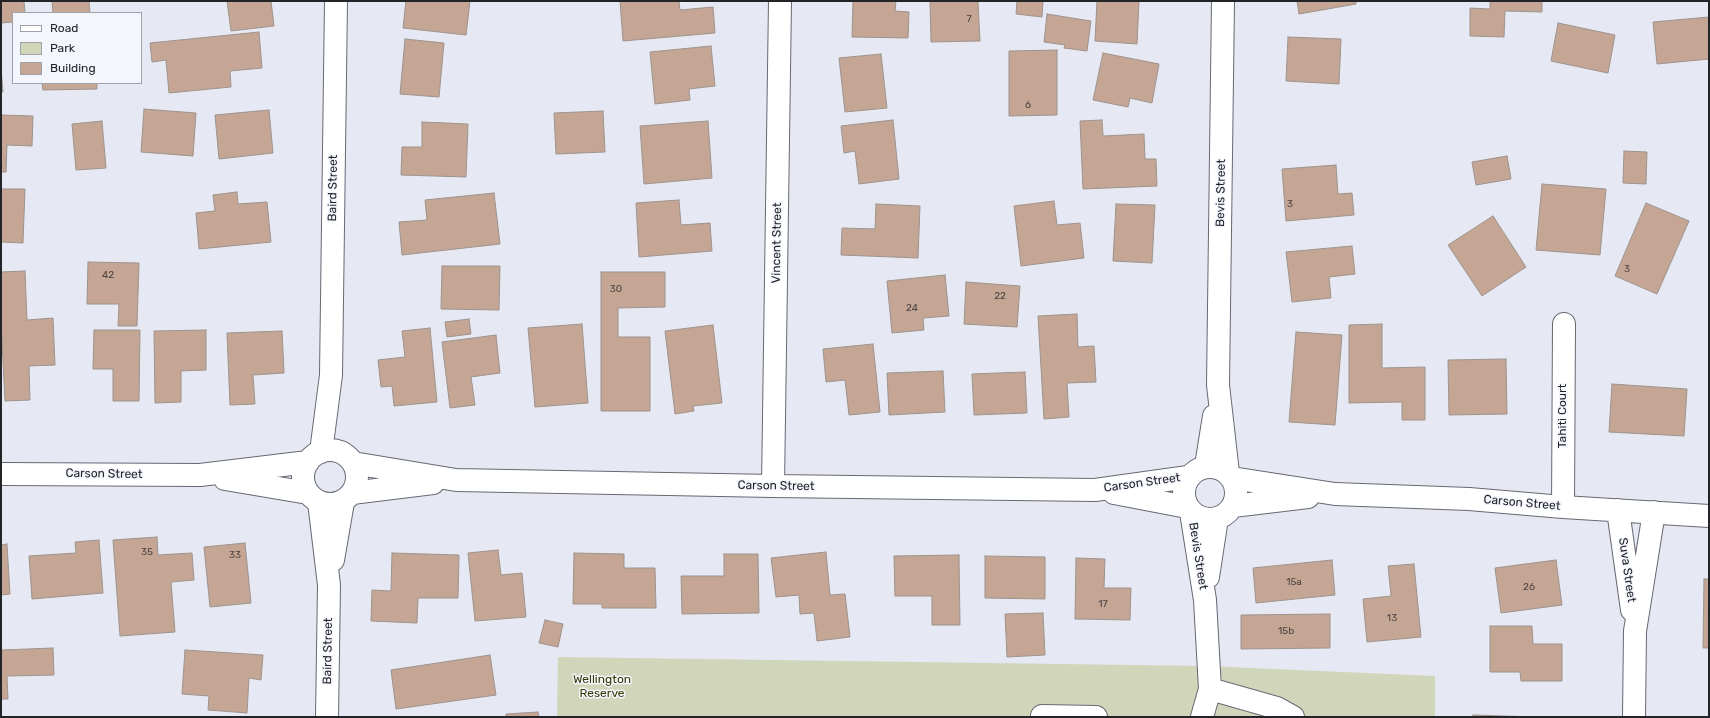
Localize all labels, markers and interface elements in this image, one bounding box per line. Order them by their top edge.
legend [12,12,142,84]
house number: 7 [966,13,972,25]
text: Road [50,21,78,35]
text: Park [50,41,75,55]
text: Building [50,61,96,75]
house number: 6 [1025,99,1031,111]
street label: Baird Street [325,155,341,221]
street label: Bevis Street [1213,159,1229,227]
house number: 3 [1287,198,1293,210]
street label: Vincent Street [769,202,785,284]
house number: 3 [1624,263,1630,275]
house number: 42 [102,269,114,281]
house number: 30 [610,283,622,295]
house number: 22 [994,290,1006,302]
house number: 24 [906,302,918,314]
street label: Tahiti Court [1556,384,1570,448]
street label: Carson Street [65,466,143,482]
street label: Carson Street [1103,471,1181,495]
street label: Carson Street [737,478,815,494]
street label: Carson Street [1483,492,1561,514]
street label: Bevis Street [1186,521,1210,591]
street label: Suva Street [1615,537,1639,603]
house number: 35 [141,546,153,558]
house number: 33 [229,549,241,561]
house number: 15a [1286,576,1302,588]
house number: 26 [1523,581,1535,593]
house number: 17 [1098,598,1108,610]
house number: 13 [1387,612,1397,624]
street label: Baird Street [320,618,336,684]
house number: 15b [1278,625,1294,637]
park label: Wellington Reserve [573,673,631,701]

